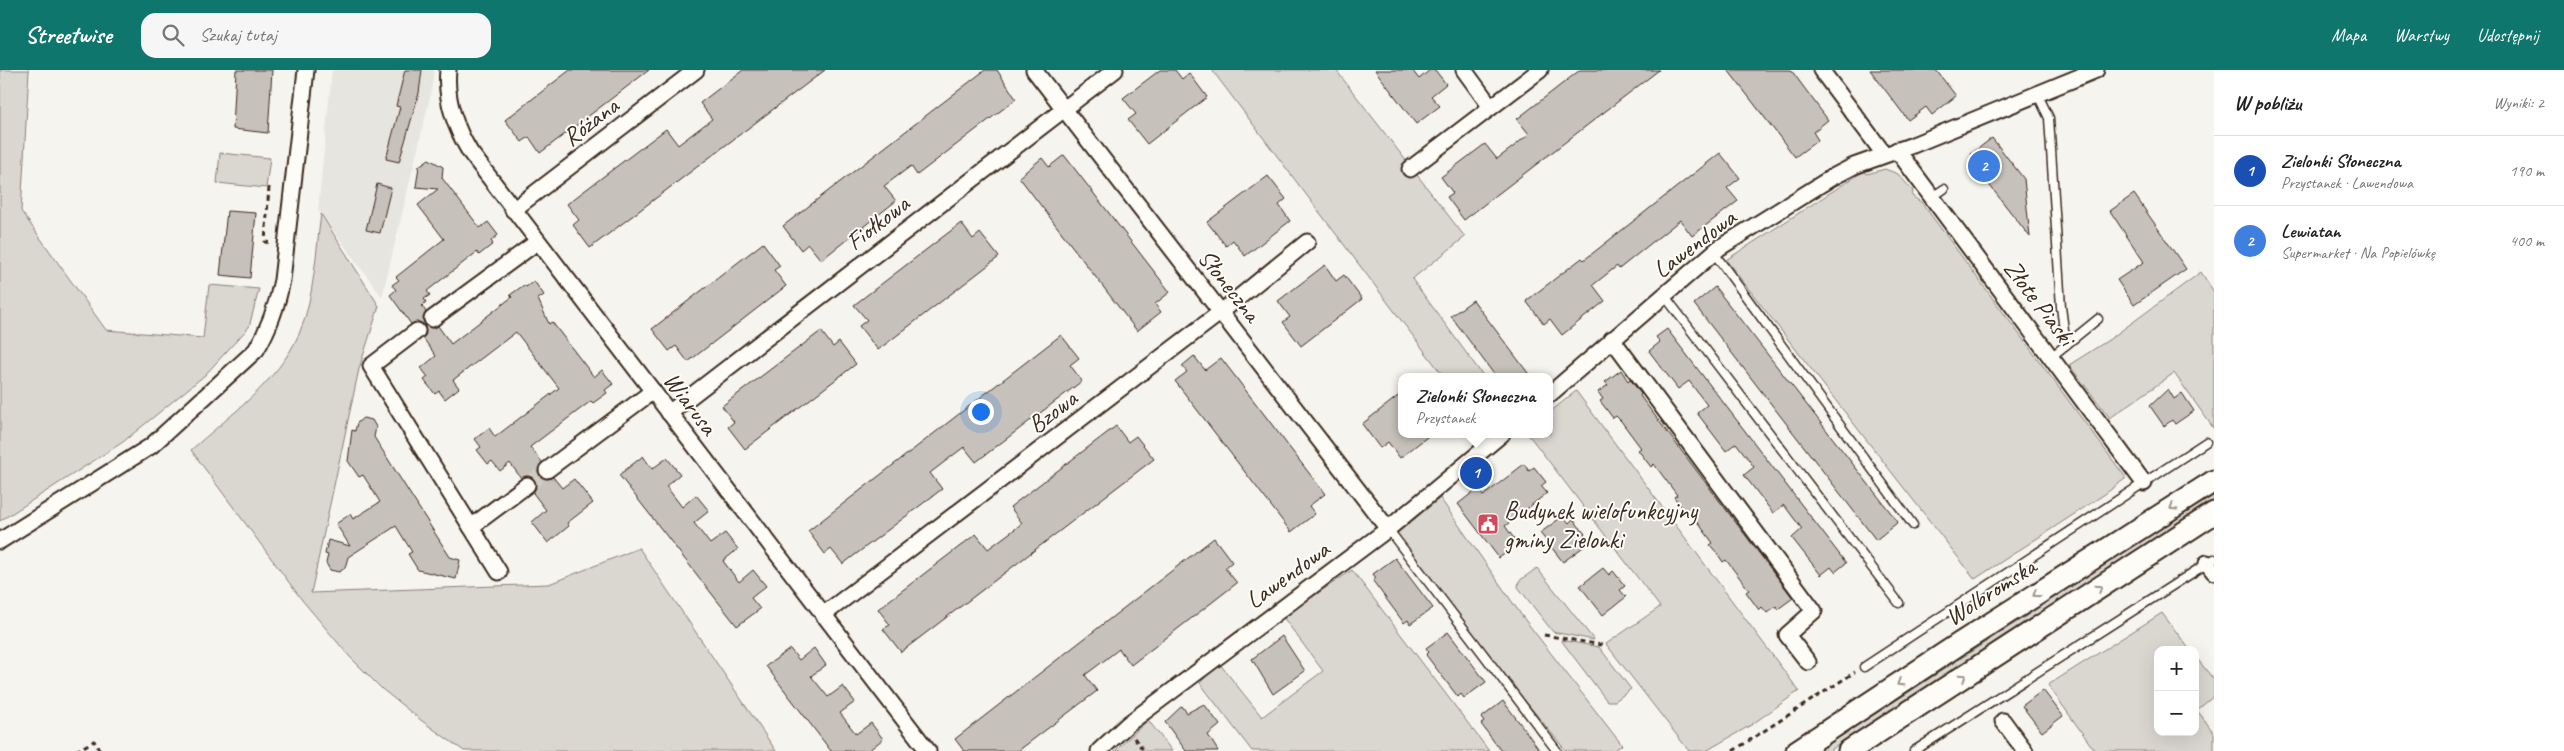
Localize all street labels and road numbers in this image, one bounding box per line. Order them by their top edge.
street label: Różana [556,89,627,153]
street label: Fiołkowa [839,187,917,258]
street label: Lawendowa [1647,201,1744,286]
street label: Słoneczna [1191,243,1269,331]
street label: Złote Piaski [1996,253,2084,355]
street label: Wiarusa [656,366,726,443]
street label: Bzowa [1022,382,1085,441]
street label: Lawendowa [1239,532,1338,616]
street label: Wolbromska [1939,549,2044,633]

